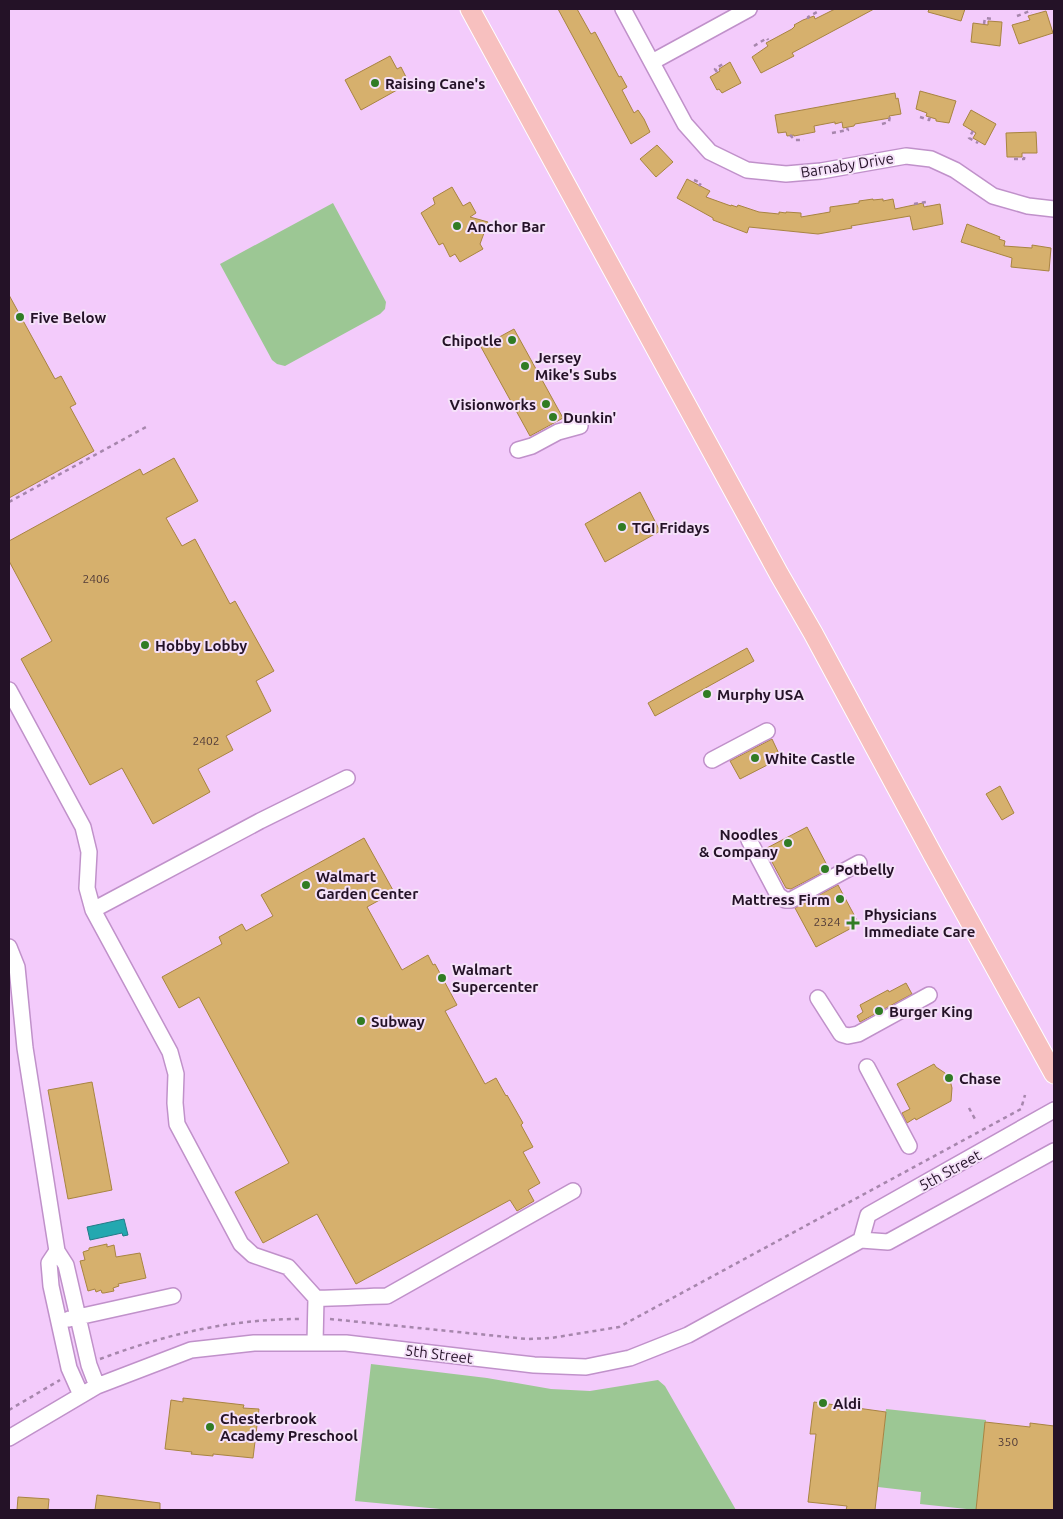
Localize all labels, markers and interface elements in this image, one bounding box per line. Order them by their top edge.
place label: Raising Cane's [385,75,485,92]
marker: Raising Cane's [369,77,381,89]
street label: Barnaby Drive [799,149,895,181]
place label: Anchor Bar [467,218,546,235]
marker: Anchor Bar [451,220,463,232]
place label: Five Below [30,309,106,326]
marker: Five Below [14,311,26,323]
place label: Chipotle [442,332,502,349]
marker: Chipotle [506,334,518,346]
place label: Jersey Mike's Subs [535,349,617,383]
marker: Jersey Mike's Subs [519,360,531,372]
place label: Visionworks [450,396,536,413]
marker: Visionworks [540,398,552,410]
place label: Dunkin' [563,409,616,426]
marker: Dunkin' [547,411,559,423]
place label: TGI Fridays [632,519,710,536]
marker: TGI Fridays [616,521,628,533]
house number: 2406 [82,572,110,585]
place label: Hobby Lobby [155,637,247,654]
marker: Hobby Lobby [139,639,151,651]
place label: Murphy USA [717,686,804,703]
marker: Murphy USA [701,688,713,700]
house number: 2402 [192,734,220,747]
place label: White Castle [765,750,855,767]
marker: White Castle [749,752,761,764]
place label: Noodles & Company [699,826,778,860]
marker: Noodles & Company [782,837,794,849]
place label: Potbelly [835,861,894,878]
marker: Potbelly [819,863,831,875]
place label: Walmart Garden Center [316,868,419,902]
marker: Walmart Garden Center [300,879,312,891]
place label: Mattress Firm [731,891,830,908]
marker: Mattress Firm [834,893,846,905]
place label: Physicians Immediate Care [864,906,975,940]
house number: 2324 [813,915,841,928]
marker: Physicians Immediate Care [846,916,860,930]
place label: Walmart Supercenter [452,961,539,995]
marker: Walmart Supercenter [436,972,448,984]
place label: Burger King [889,1003,973,1020]
marker: Burger King [873,1005,885,1017]
place label: Subway [371,1013,425,1030]
marker: Subway [355,1015,367,1027]
place label: Chase [959,1070,1001,1087]
marker: Chase [943,1072,955,1084]
street label: 5th Street [916,1146,984,1194]
street label: 5th Street [404,1341,474,1367]
place label: Aldi [833,1395,861,1412]
marker: Aldi [817,1397,829,1409]
place label: Chesterbrook Academy Preschool [220,1410,358,1444]
marker: Chesterbrook Academy Preschool [204,1421,216,1433]
house number: 350 [998,1435,1018,1448]

